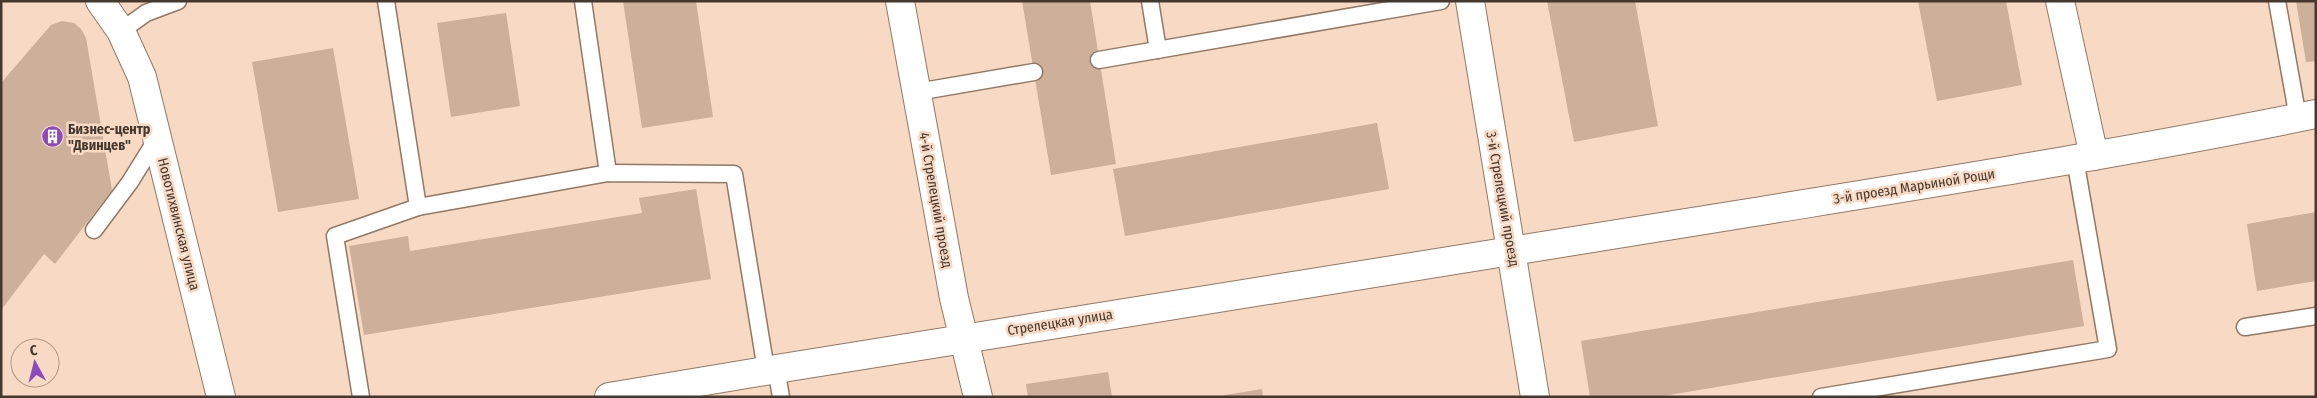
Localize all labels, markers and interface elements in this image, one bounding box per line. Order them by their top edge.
place label: Бизнес-центр "Двинцев" [68,121,151,154]
building icon: Бизнес-центр "Двинцев" [40,125,64,149]
street label: 3-й Стрелецкий проезд [1482,130,1523,268]
street label: 4-й Стрелецкий проезд [915,131,956,269]
street label: Новотихвинская улица [154,156,203,292]
street label: 3-й проезд Марьиной Рощи [1832,165,1996,208]
street label: Стрелецкая улица [1006,306,1114,339]
north arrow [10,338,60,388]
text: С [29,342,39,359]

